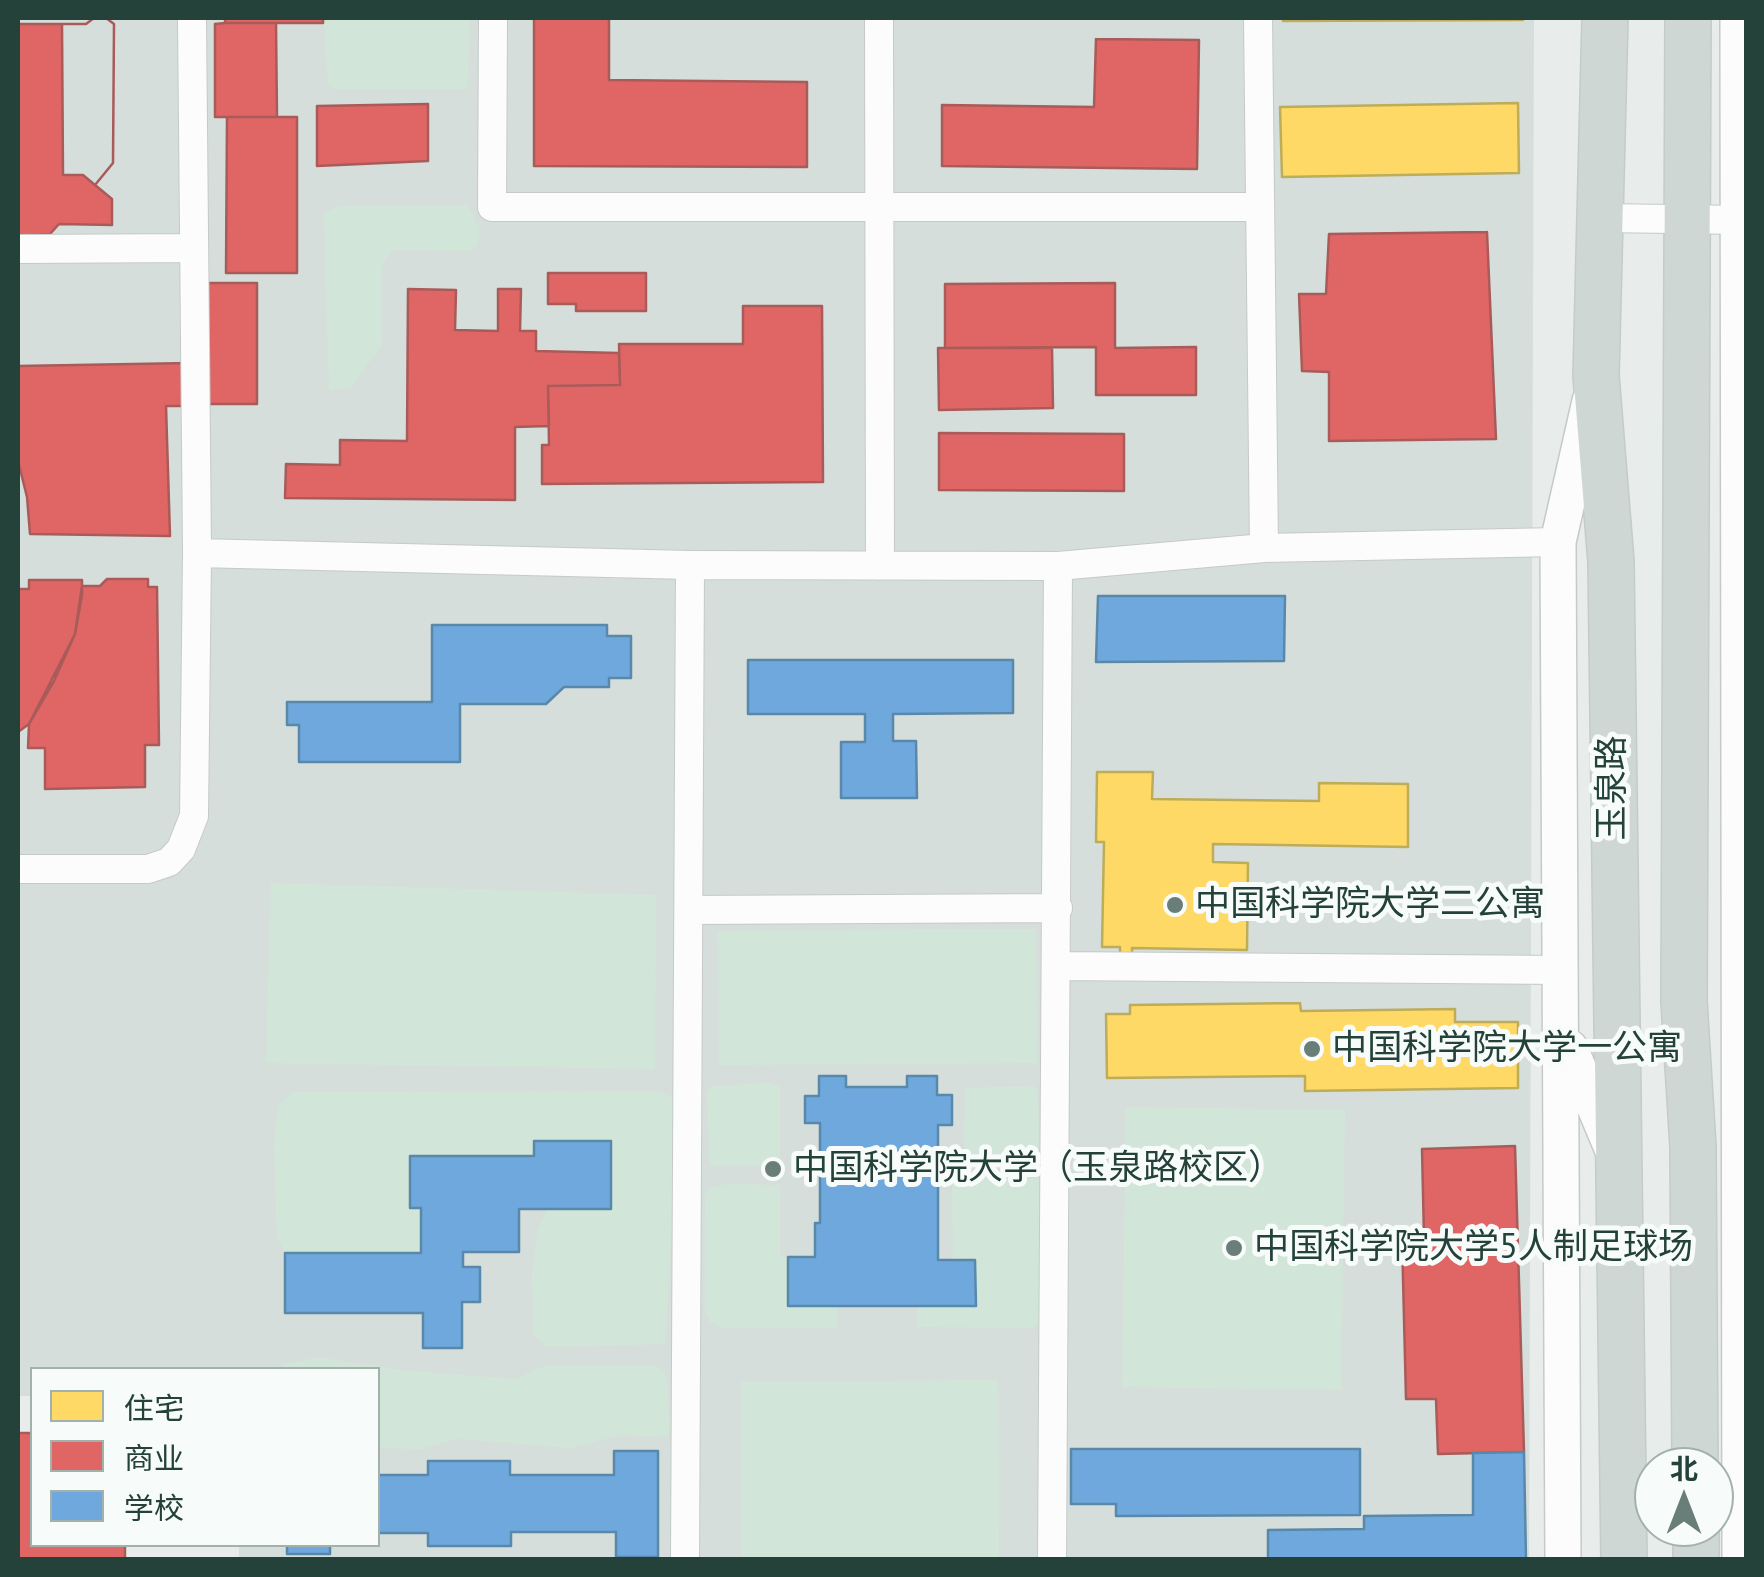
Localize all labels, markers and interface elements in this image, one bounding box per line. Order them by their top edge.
street label: 玉泉路 [1592,736,1634,840]
place label: 中国科学院大学二公寓 [1195,884,1545,926]
marker: 中国科学院大学二公寓 [1164,894,1186,916]
place label: 中国科学院大学一公寓 [1332,1028,1682,1070]
marker: 中国科学院大学一公寓 [1301,1038,1323,1060]
place label: 中国科学院大学（玉泉路校区） [793,1148,1283,1190]
marker: 中国科学院大学（玉泉路校区） [762,1158,784,1180]
place label: 中国科学院大学5人制足球场 [1254,1227,1693,1269]
marker: 中国科学院大学5人制足球场 [1223,1237,1245,1259]
legend [30,1367,380,1547]
text: 住宅 [124,1388,184,1427]
text: 商业 [124,1438,184,1477]
north arrow [1634,1447,1734,1547]
text: 北 [1670,1450,1698,1487]
text: 学校 [124,1488,184,1527]

